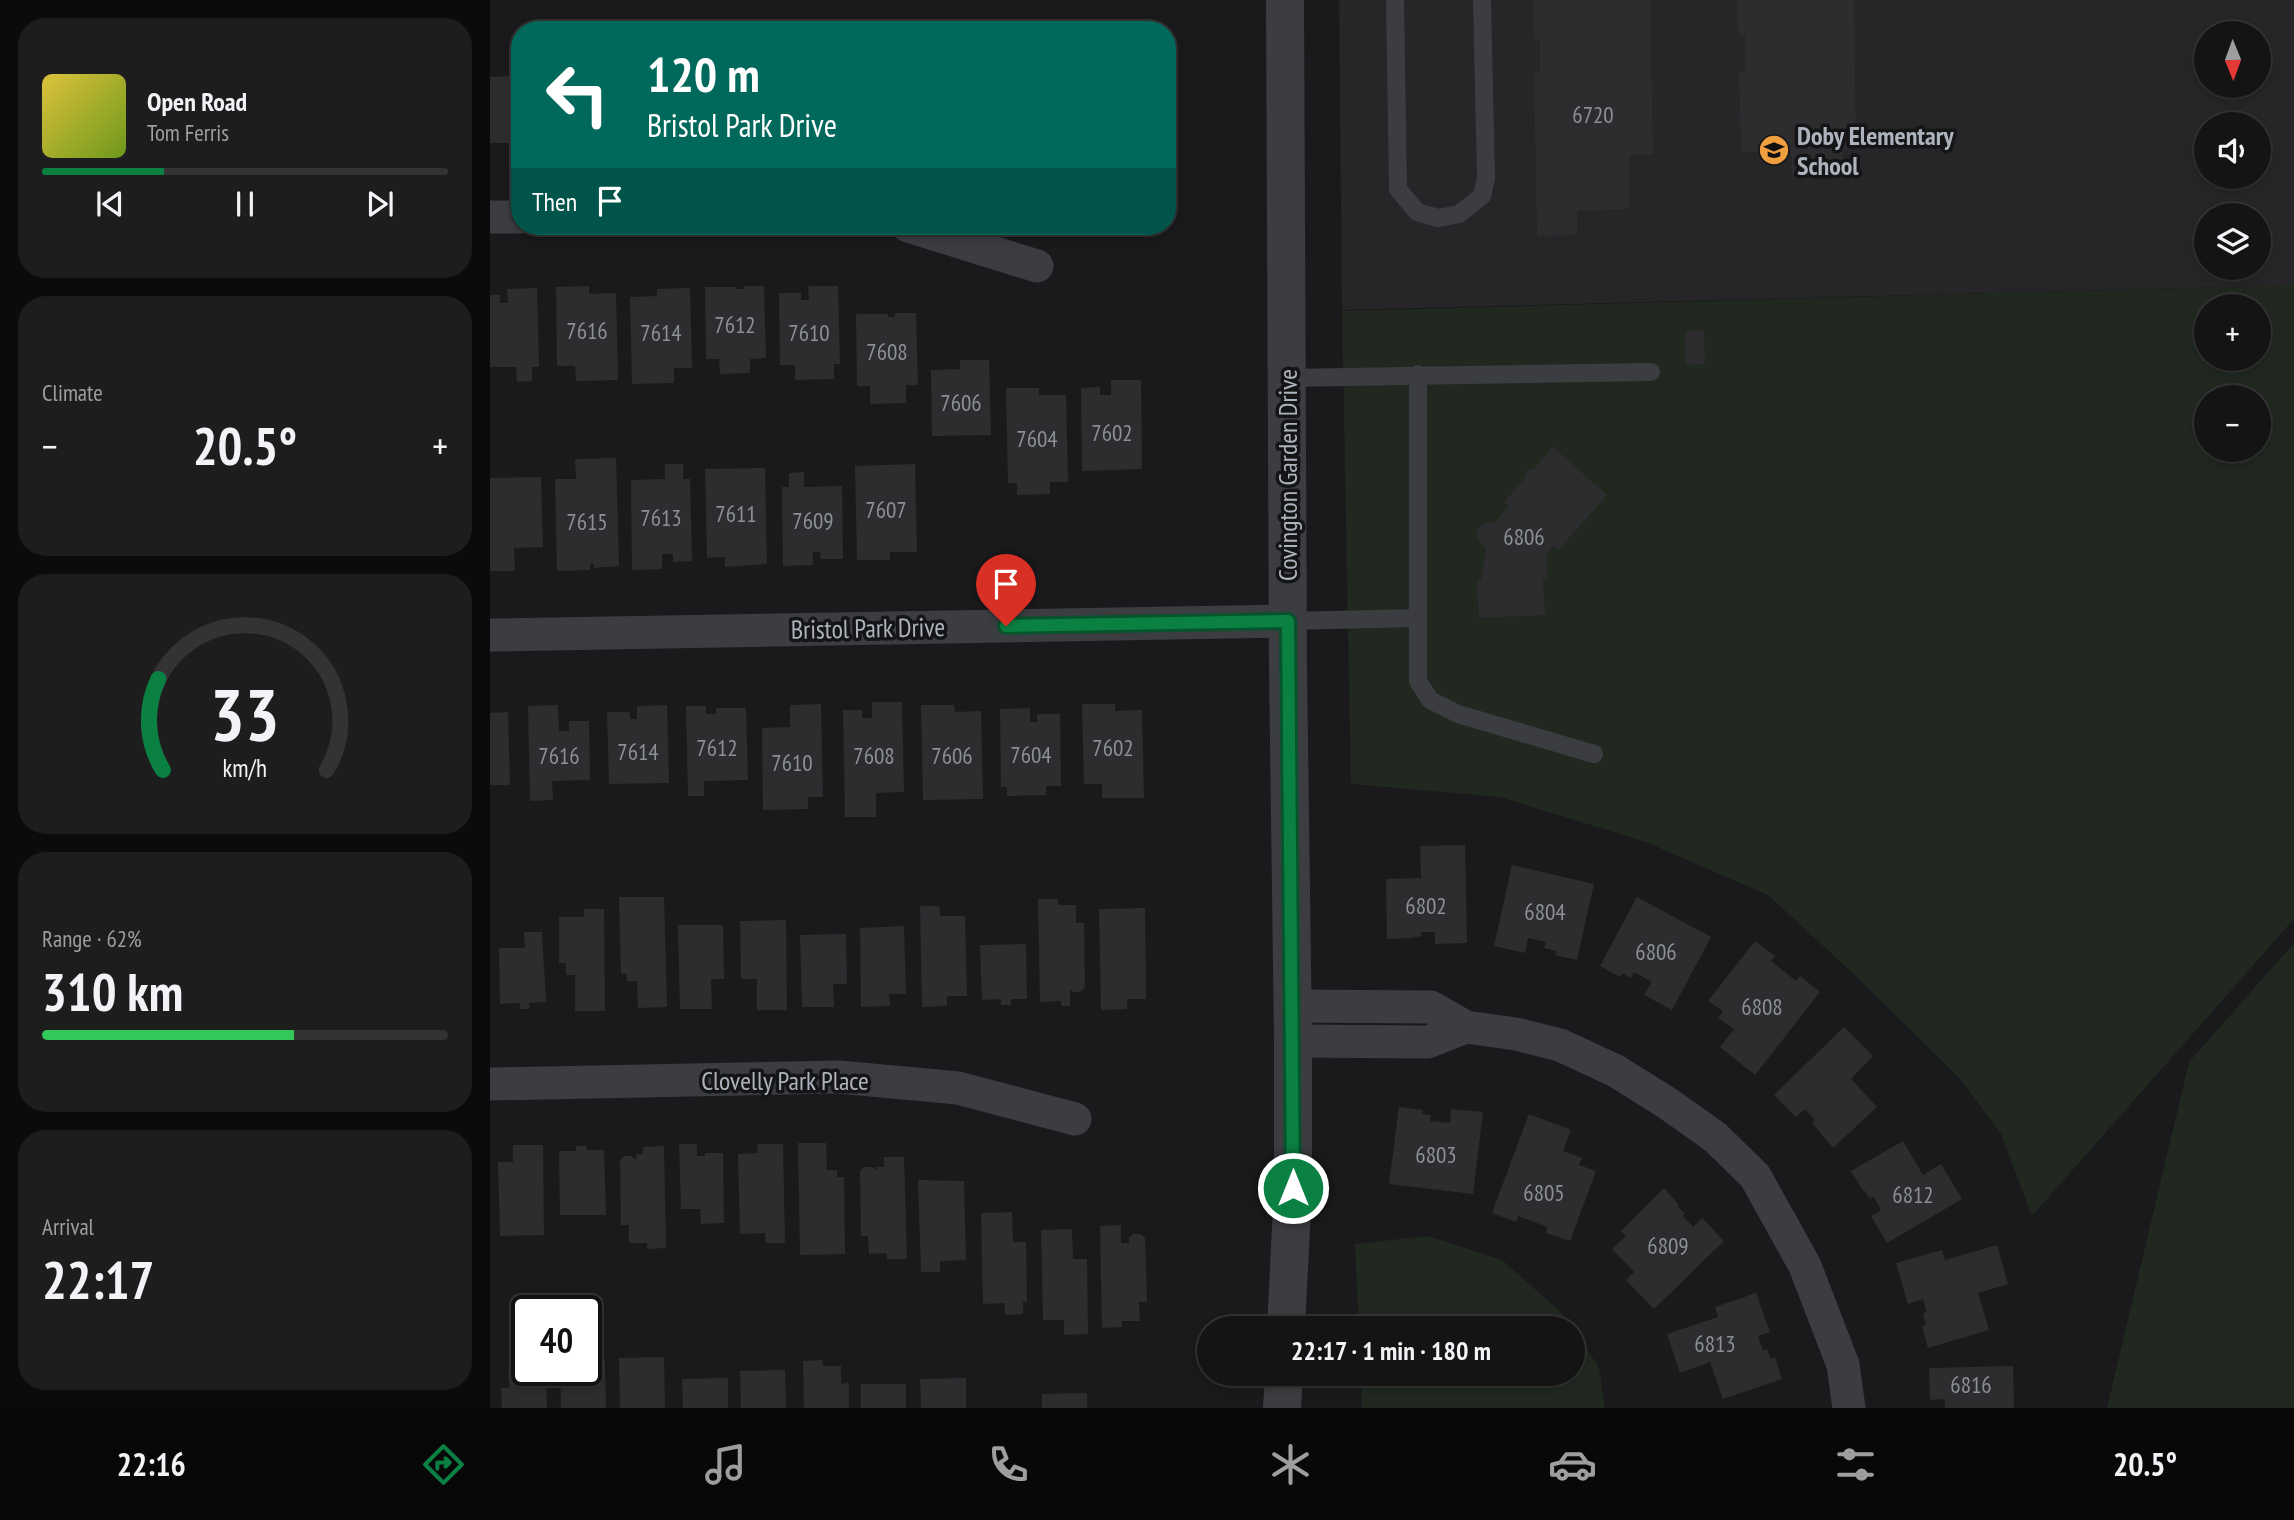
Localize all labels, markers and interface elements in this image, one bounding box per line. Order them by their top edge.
north arrow [2194,21,2272,98]
map controls [2194,21,2271,462]
text: 120 m [647,42,760,106]
icon: left [532,49,623,140]
text: Open Road [147,85,247,118]
house number: 6720 [1572,100,1614,129]
text: Bristol Park Drive [647,104,837,146]
button: sound [2194,112,2271,189]
text: Tom Ferris [147,118,229,147]
place label: Doby Elementary School [1797,119,1954,182]
school or university icon: Doby Elementary School [1757,133,1791,167]
icon: arrive [591,182,629,220]
icon: previous [91,185,129,223]
icon: pause [226,185,264,223]
icon: next [361,185,399,223]
text: Then [532,185,577,218]
button: layers [2194,203,2271,280]
button: + [2194,294,2271,371]
house number: 7612 [714,310,756,339]
house number: 7616 [566,316,608,345]
house number: 7614 [640,318,682,347]
house number: 7610 [788,318,830,347]
house number: 7608 [866,337,908,366]
street label: Covington Garden Drive [1271,369,1304,581]
text: Climate [42,378,103,407]
button: − [2194,385,2271,462]
house number: 7606 [940,388,982,417]
text: 20.5° [193,412,297,479]
house number: 7602 [1091,418,1133,447]
text: − [42,421,58,470]
text: + [432,421,448,470]
house number: 7604 [1016,424,1058,453]
house number: 7607 [865,495,907,524]
house number: 7611 [715,499,757,528]
house number: 7613 [640,503,682,532]
house number: 7609 [792,506,834,535]
house number: 7615 [566,507,608,536]
house number: 6806 [1503,522,1545,551]
pin [976,554,1036,626]
icon: arrive [987,565,1025,603]
street label: Bristol Park Drive [791,610,945,646]
text: 33 [210,666,280,760]
house number: 7612 [696,733,738,762]
house number: 7602 [1092,733,1134,762]
house number: 7614 [617,737,659,766]
house number: 7604 [1010,740,1052,769]
house number: 7616 [538,741,580,770]
house number: 7608 [853,741,895,770]
house number: 7606 [931,741,973,770]
house number: 7610 [771,748,813,777]
text: km/h [223,752,267,784]
house number: 6802 [1405,891,1447,920]
house number: 6804 [1524,897,1566,926]
text: Range · 62% [42,924,142,953]
house number: 6806 [1635,937,1677,966]
text: 310 km [42,958,183,1025]
house number: 6808 [1741,992,1783,1021]
street label: Clovelly Park Place [701,1064,869,1097]
house number: 6803 [1415,1140,1457,1169]
position arrow [1256,1151,1330,1225]
house number: 6805 [1523,1178,1565,1207]
house number: 6812 [1892,1180,1934,1209]
text: Arrival [42,1212,94,1241]
house number: 6809 [1647,1231,1689,1260]
text: 22:17 [42,1246,154,1313]
speed limit sign: 40 [511,1295,602,1386]
house number: 6813 [1694,1329,1736,1358]
text: 22:17 · 1 min · 180 m [1291,1334,1491,1367]
house number: 6816 [1950,1370,1992,1399]
icon: directions [419,1440,468,1489]
icon: music [701,1440,750,1489]
icon: phone [984,1440,1033,1489]
icon: climate [1266,1440,1315,1489]
icon: car [1548,1440,1597,1489]
icon: filters [1831,1440,1880,1489]
text: 22:16 [117,1443,186,1485]
text: 20.5° [2113,1443,2177,1485]

